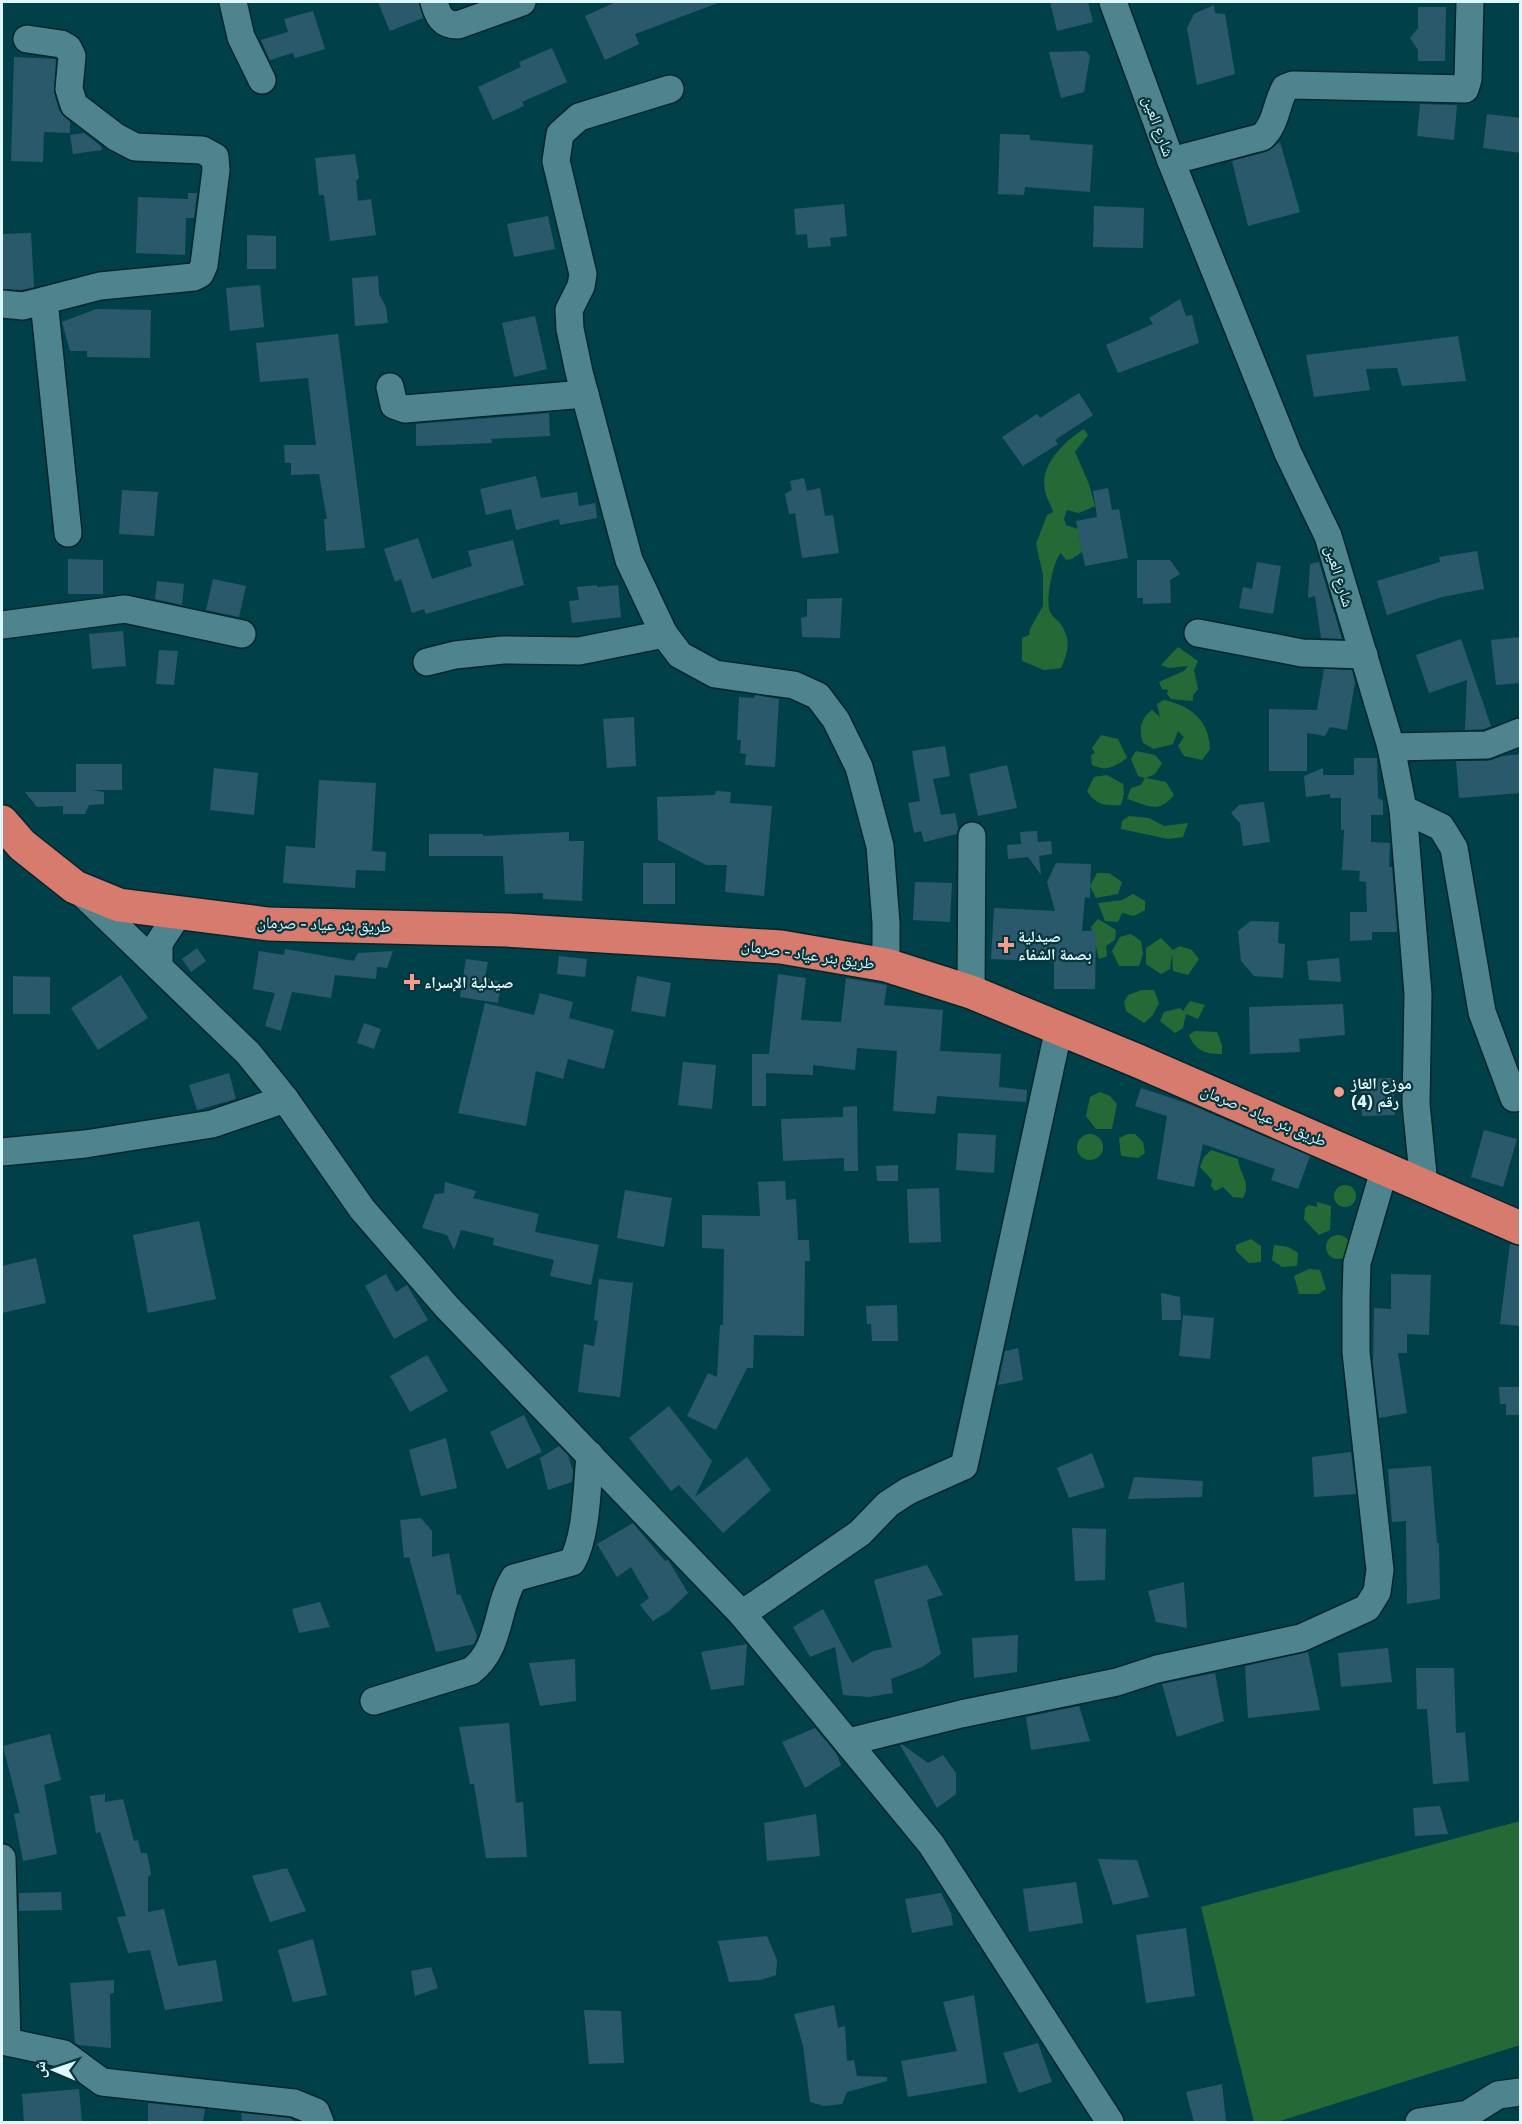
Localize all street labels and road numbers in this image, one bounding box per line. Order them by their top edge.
street label: شارع العين [1138,93,1179,160]
street label: شارع العين [1320,543,1359,610]
street label: طريق بئر عياد - صرمان [256,912,392,937]
street label: طريق بئر عياد - صرمان [740,935,876,974]
street label: طريق بئر عياد - صرمان [1198,1079,1330,1151]

